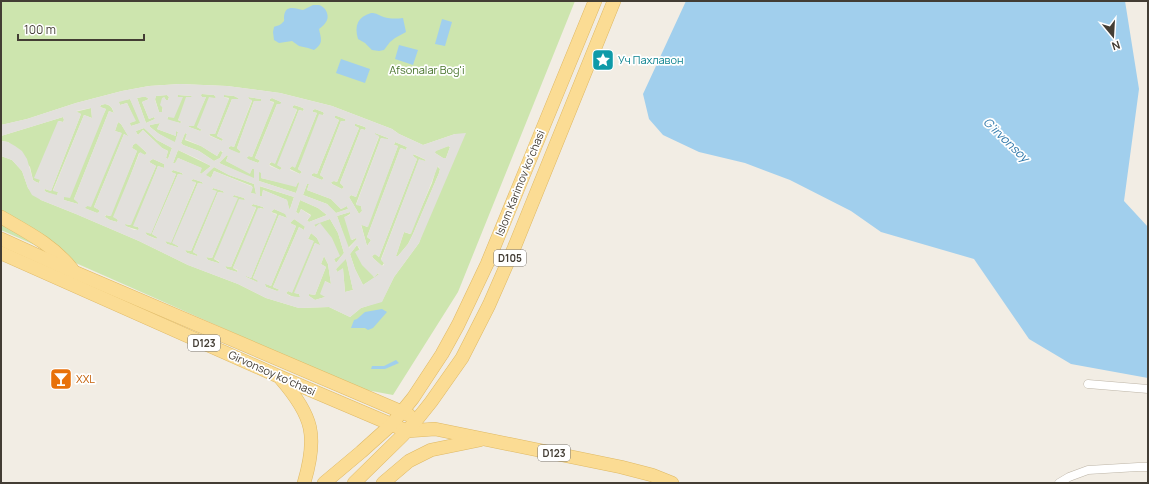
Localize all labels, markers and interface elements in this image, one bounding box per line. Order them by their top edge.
scale bar [18,16,144,42]
north arrow [1093,16,1133,56]
text: 100 m [24,21,56,38]
text: N [1110,38,1122,54]
place icon: Уч Пахлавон [590,47,616,73]
place label: Уч Пахлавон [618,52,684,67]
park label: Afsonalar Bog'i [389,62,465,77]
water label: G‘irvonsoy [980,113,1034,167]
street label: Islom Karimov koʻchasi [491,128,548,238]
road number: D105 [494,250,526,266]
road number: D123 [188,335,220,351]
street label: Girvonsoy koʻchasi [226,347,318,399]
bar icon: XXL [48,366,74,392]
place label: XXL [76,371,95,386]
road number: D123 [538,445,570,461]

